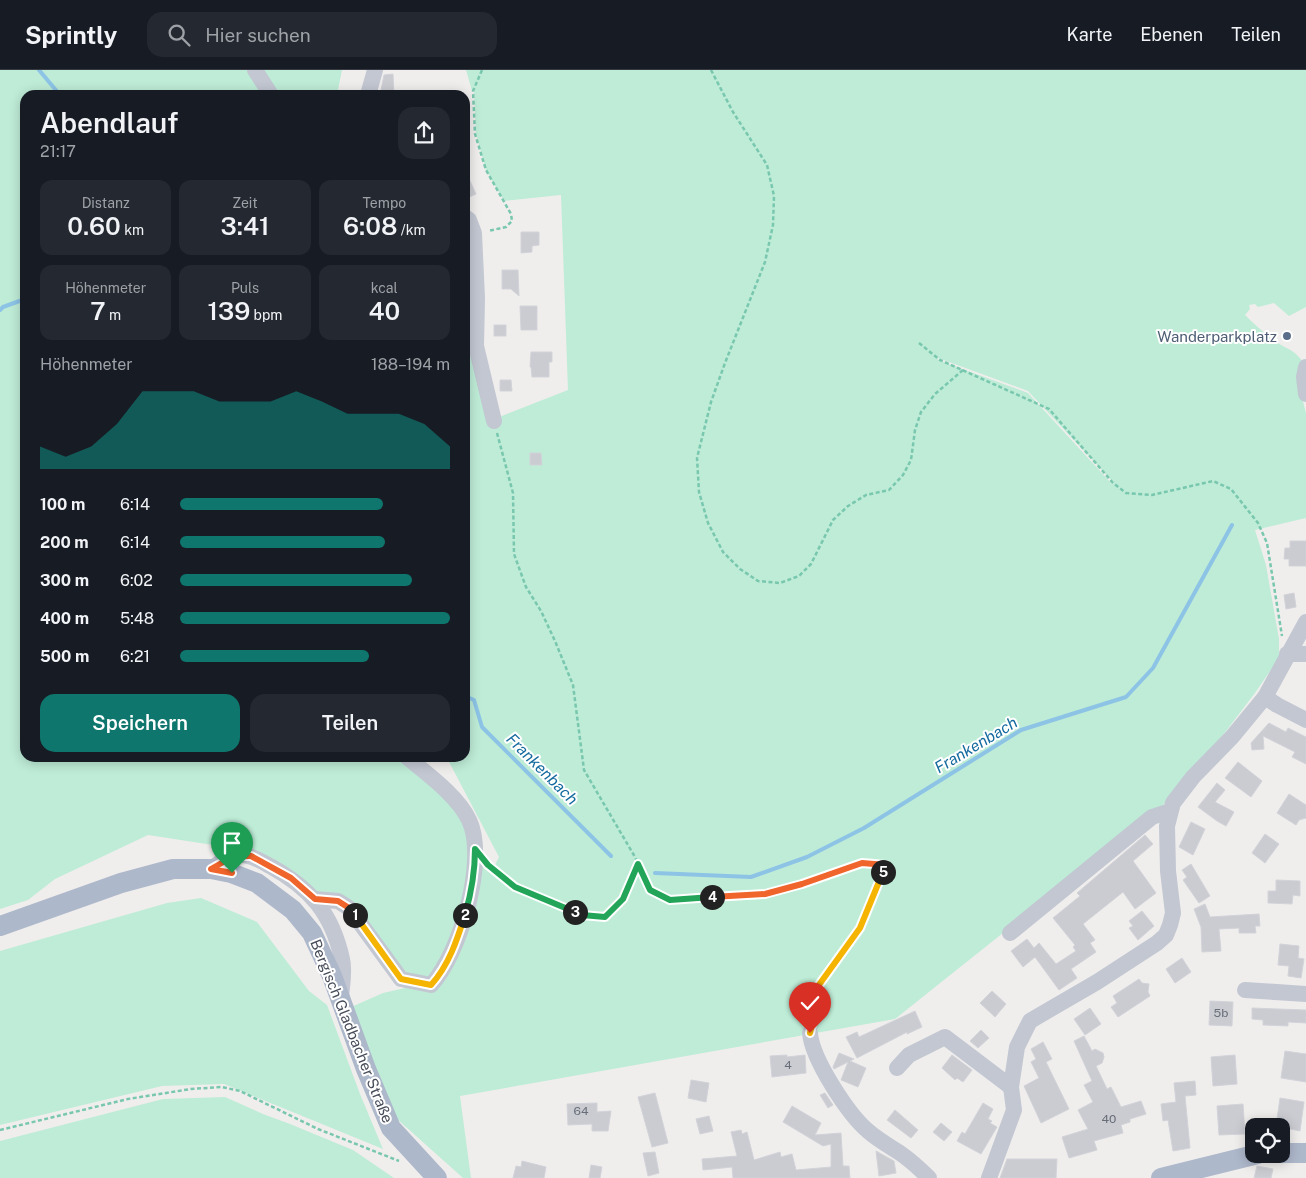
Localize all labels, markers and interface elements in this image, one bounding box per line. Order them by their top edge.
search box [147,12,497,57]
text: Sprintly [25,21,117,49]
icon: search [165,21,193,49]
text: Hier suchen [205,24,311,46]
text: Karte [1067,24,1112,45]
text: Ebenen [1140,24,1203,45]
text: Teilen [1231,24,1281,45]
text: Abendlauf [40,106,178,139]
button: share [398,107,450,159]
text: 21:17 [40,142,76,161]
text: Distanz [82,195,130,211]
text: Zeit [232,195,258,211]
text: Tempo [363,195,406,211]
text: 0.60 [67,211,121,241]
text: 3:41 [221,211,269,241]
text: 6:08 [343,211,397,241]
text: km [121,222,144,238]
text: /km [397,222,426,238]
text: Höhenmeter [65,280,146,296]
text: Puls [231,280,259,296]
text: kcal [371,280,398,296]
text: 7 [90,296,106,326]
text: 139 [208,296,250,326]
text: 40 [368,296,400,326]
text: m [106,307,121,323]
text: bpm [250,307,282,323]
place label: Wanderparkplatz [1157,328,1277,345]
marker: Wanderparkplatz [1281,330,1293,342]
text: Höhenmeter [40,355,133,374]
text: 188–194 m [371,355,450,374]
text: 100 m [40,495,85,514]
text: 6:14 [120,495,150,514]
text: 200 m [40,533,89,552]
text: 6:14 [120,533,150,552]
text: 300 m [40,571,89,590]
text: 6:02 [120,571,153,590]
text: 400 m [40,609,89,628]
text: 5:48 [120,609,154,628]
text: 500 m [40,647,89,666]
text: 6:21 [120,647,150,666]
button: Speichern [40,694,240,752]
button: Teilen [250,694,450,752]
water label: Frankenbach [931,713,1021,777]
water label: Frankenbach [502,729,582,809]
pin [211,822,253,873]
icon: arrive [218,829,246,857]
pin: 5 [870,860,896,884]
text: 5 [879,864,888,880]
pin: 4 [700,884,724,910]
text: 4 [708,889,717,905]
pin: 3 [562,900,588,924]
pin: 1 [342,902,368,928]
pin: 2 [452,902,478,928]
text: 3 [571,904,580,920]
text: 1 [353,907,359,923]
text: 2 [461,907,470,923]
street label: Bergisch Gladbacher Straße [307,937,397,1125]
pin [789,982,831,1033]
icon: check [796,989,824,1017]
house number: 5b [1214,1006,1228,1020]
house number: 4 [784,1058,792,1072]
house number: 64 [574,1104,589,1118]
house number: 40 [1102,1112,1116,1126]
map controls [1245,1118,1290,1163]
button: locate [1245,1118,1290,1163]

